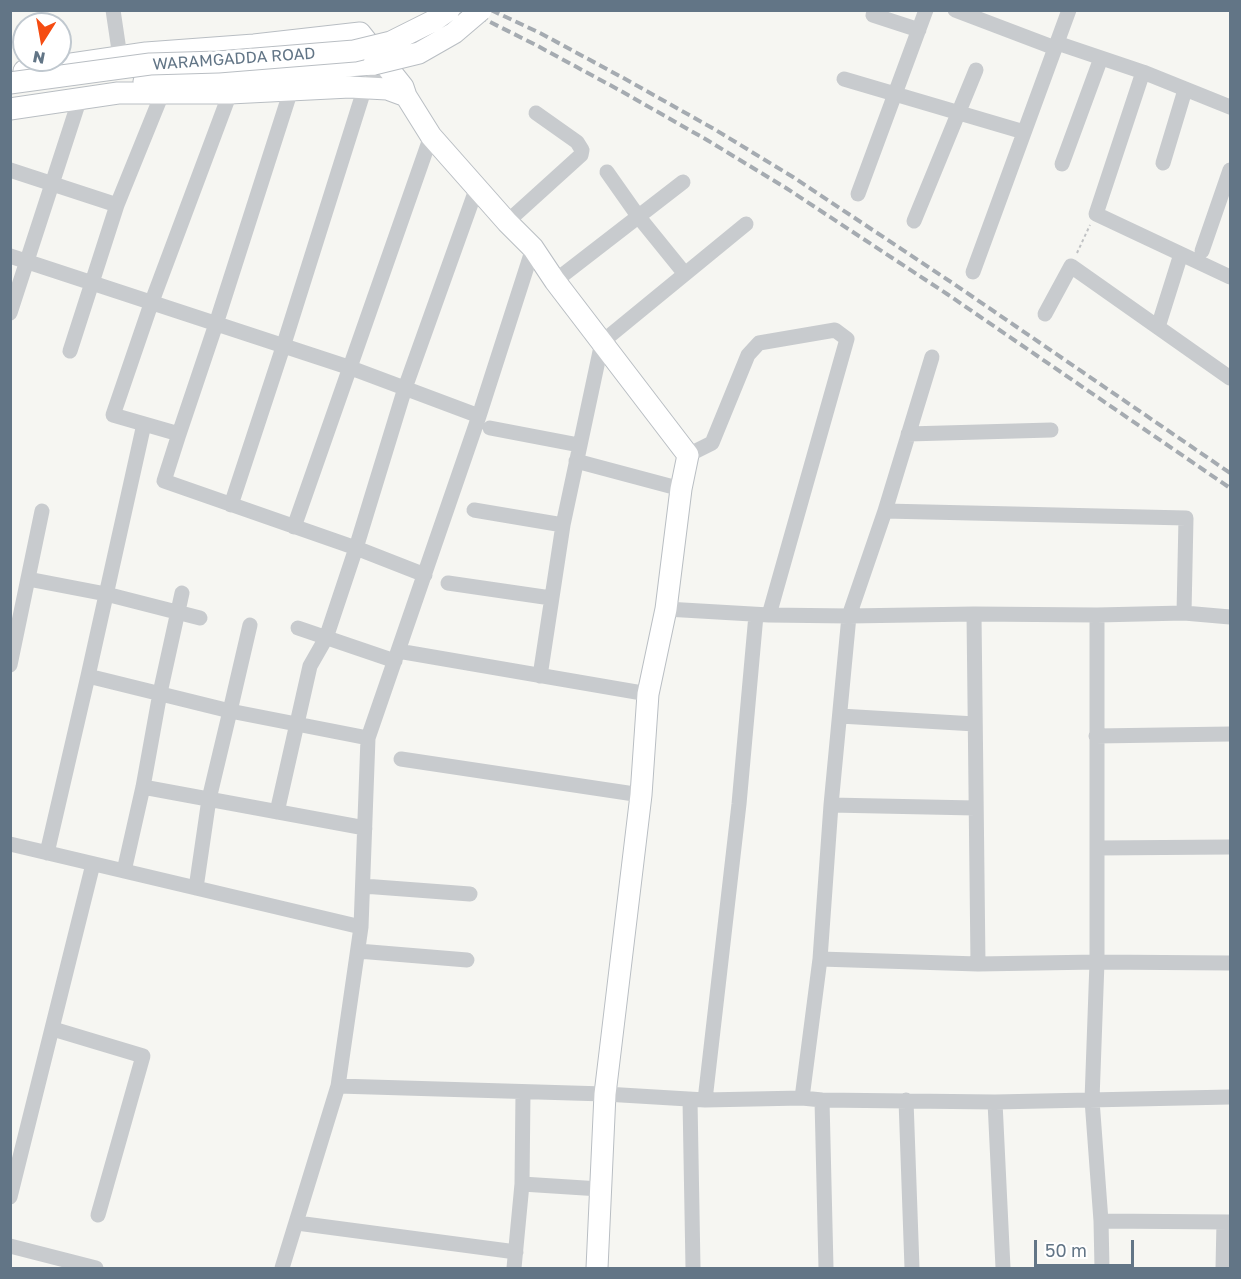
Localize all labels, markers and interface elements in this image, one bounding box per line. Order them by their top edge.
north arrow [12,12,72,72]
street label: WARAMGADDA ROAD [152,44,316,74]
text: N [31,47,47,69]
scale bar [1037,1228,1138,1266]
text: 50 m [1045,1239,1087,1261]

